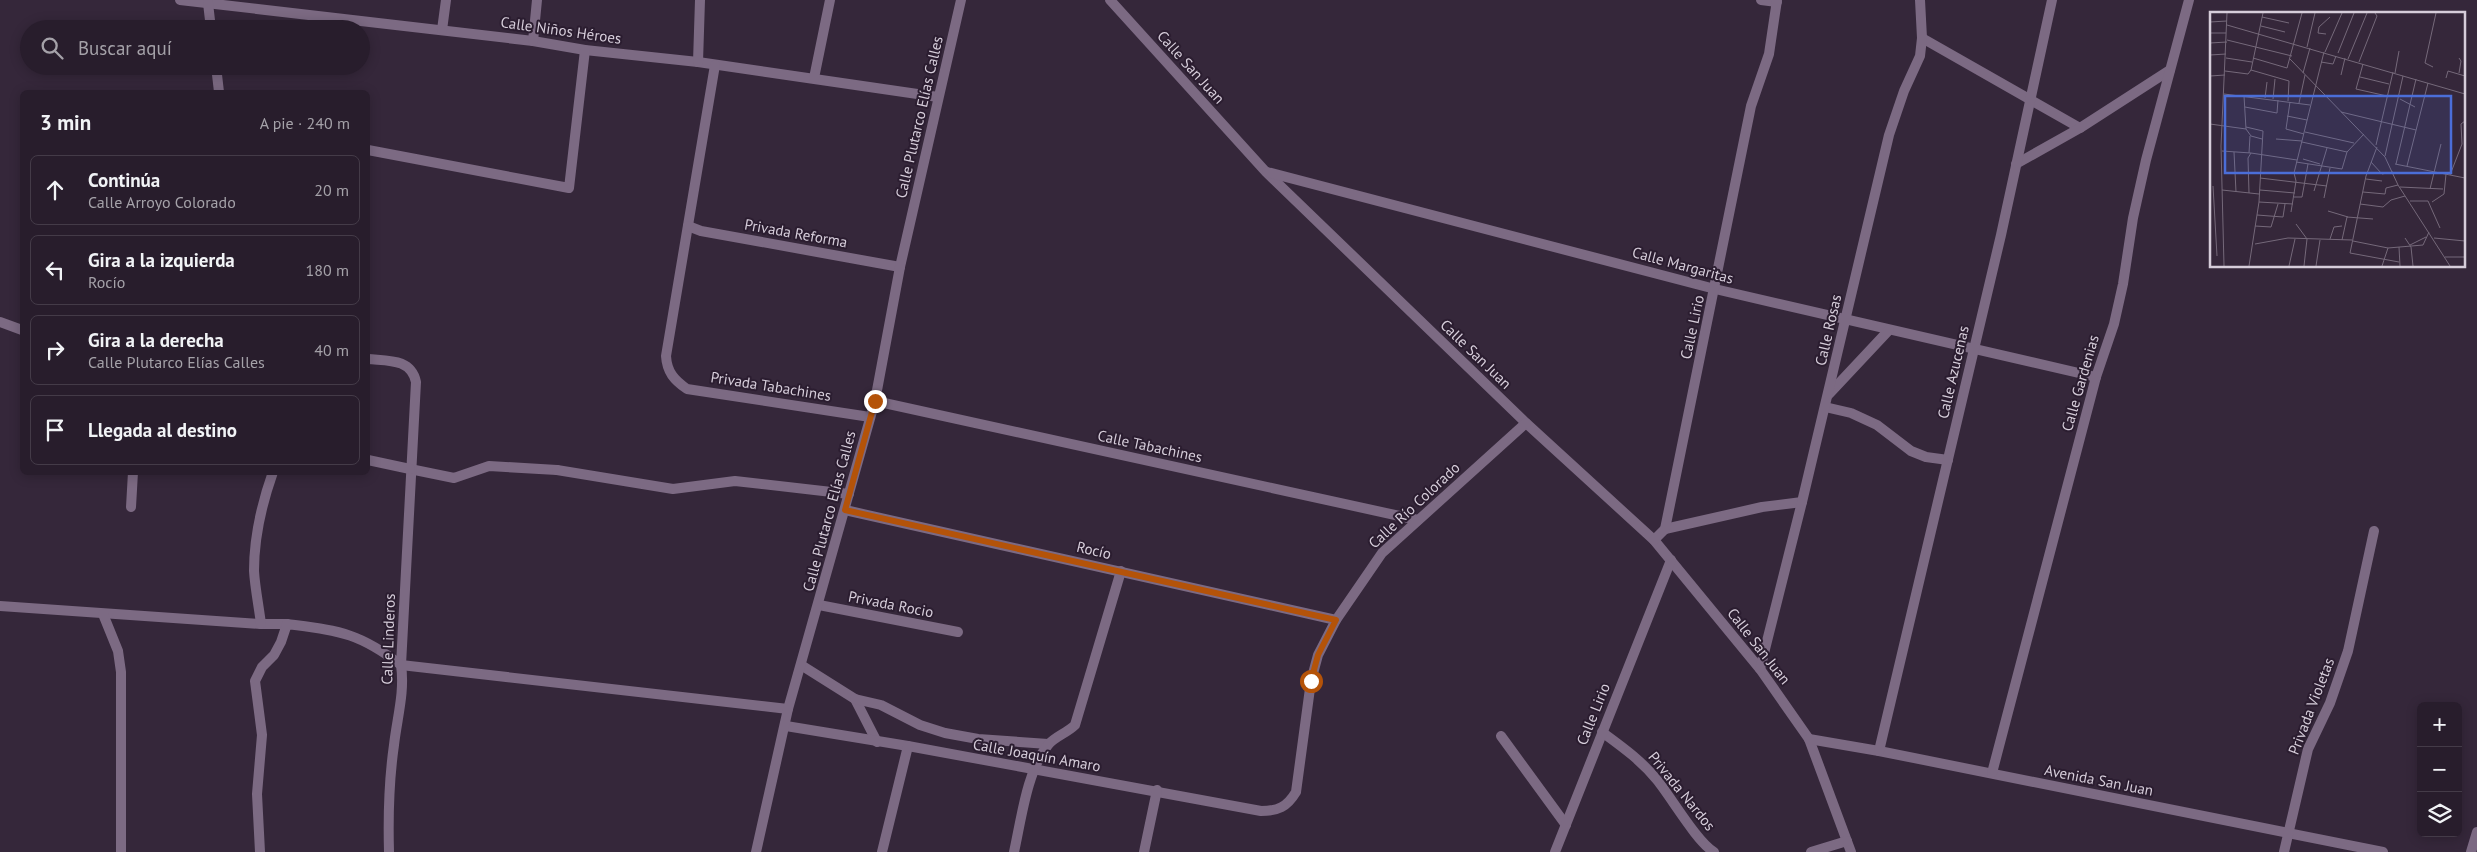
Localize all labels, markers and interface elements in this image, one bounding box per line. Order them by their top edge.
street label: Calle Niños Héroes [499,12,623,48]
inset map [2210,12,2464,268]
search box [20,20,370,75]
street label: Calle San Juan [1153,27,1229,107]
icon: search [38,34,66,62]
street label: Calle Plutarco Elías Calles [891,34,947,200]
text: Buscar aquí [78,36,172,60]
text: 3 min [40,109,91,136]
text: A pie · 240 m [260,113,350,133]
text: Continúa [88,168,160,192]
icon: ahead [41,176,69,204]
text: 20 m [314,180,349,200]
text: Calle Arroyo Colorado [88,192,236,212]
street label: Privada Reforma [743,215,849,251]
street label: Calle Margaritas [1630,242,1736,288]
text: Gira a la izquierda [88,248,235,272]
icon: left [41,256,69,284]
text: 180 m [306,260,349,280]
text: Rocío [88,272,125,292]
street label: Calle Lirio [1676,293,1708,361]
street label: Calle Rosas [1811,293,1845,367]
street label: Calle San Juan [1436,315,1516,393]
street label: Calle Azucenas [1933,324,1973,420]
text: Gira a la derecha [88,328,224,352]
street label: Calle Gardenias [2057,333,2103,433]
icon: right [41,336,69,364]
text: 40 m [314,340,349,360]
text: Calle Plutarco Elías Calles [88,352,265,372]
street label: Privada Tabachines [709,367,833,405]
route end [864,390,887,413]
icon: arrive [41,416,69,444]
text: Llegada al destino [88,418,237,442]
street label: Calle Tabachines [1096,426,1204,466]
street label: Calle Plutarco Elías Calles [798,428,860,594]
street label: Calle Río Colorado [1364,458,1464,552]
street label: Rocío [1075,537,1113,563]
street label: Privada Rocio [847,586,935,622]
street label: Calle Linderos [377,593,399,685]
street label: Calle San Juan [1723,604,1795,688]
street label: Privada Violetas [2284,655,2338,757]
route start [1300,670,1323,693]
street label: Calle Lirio [1572,680,1614,748]
map controls [2417,702,2462,837]
button: + [2417,702,2462,747]
street label: Calle Joaquín Amaro [972,734,1102,776]
button: − [2417,747,2462,792]
street label: Privada Nardos [1644,748,1720,834]
street label: Avenida San Juan [2043,760,2155,800]
button: layers [2417,792,2462,837]

